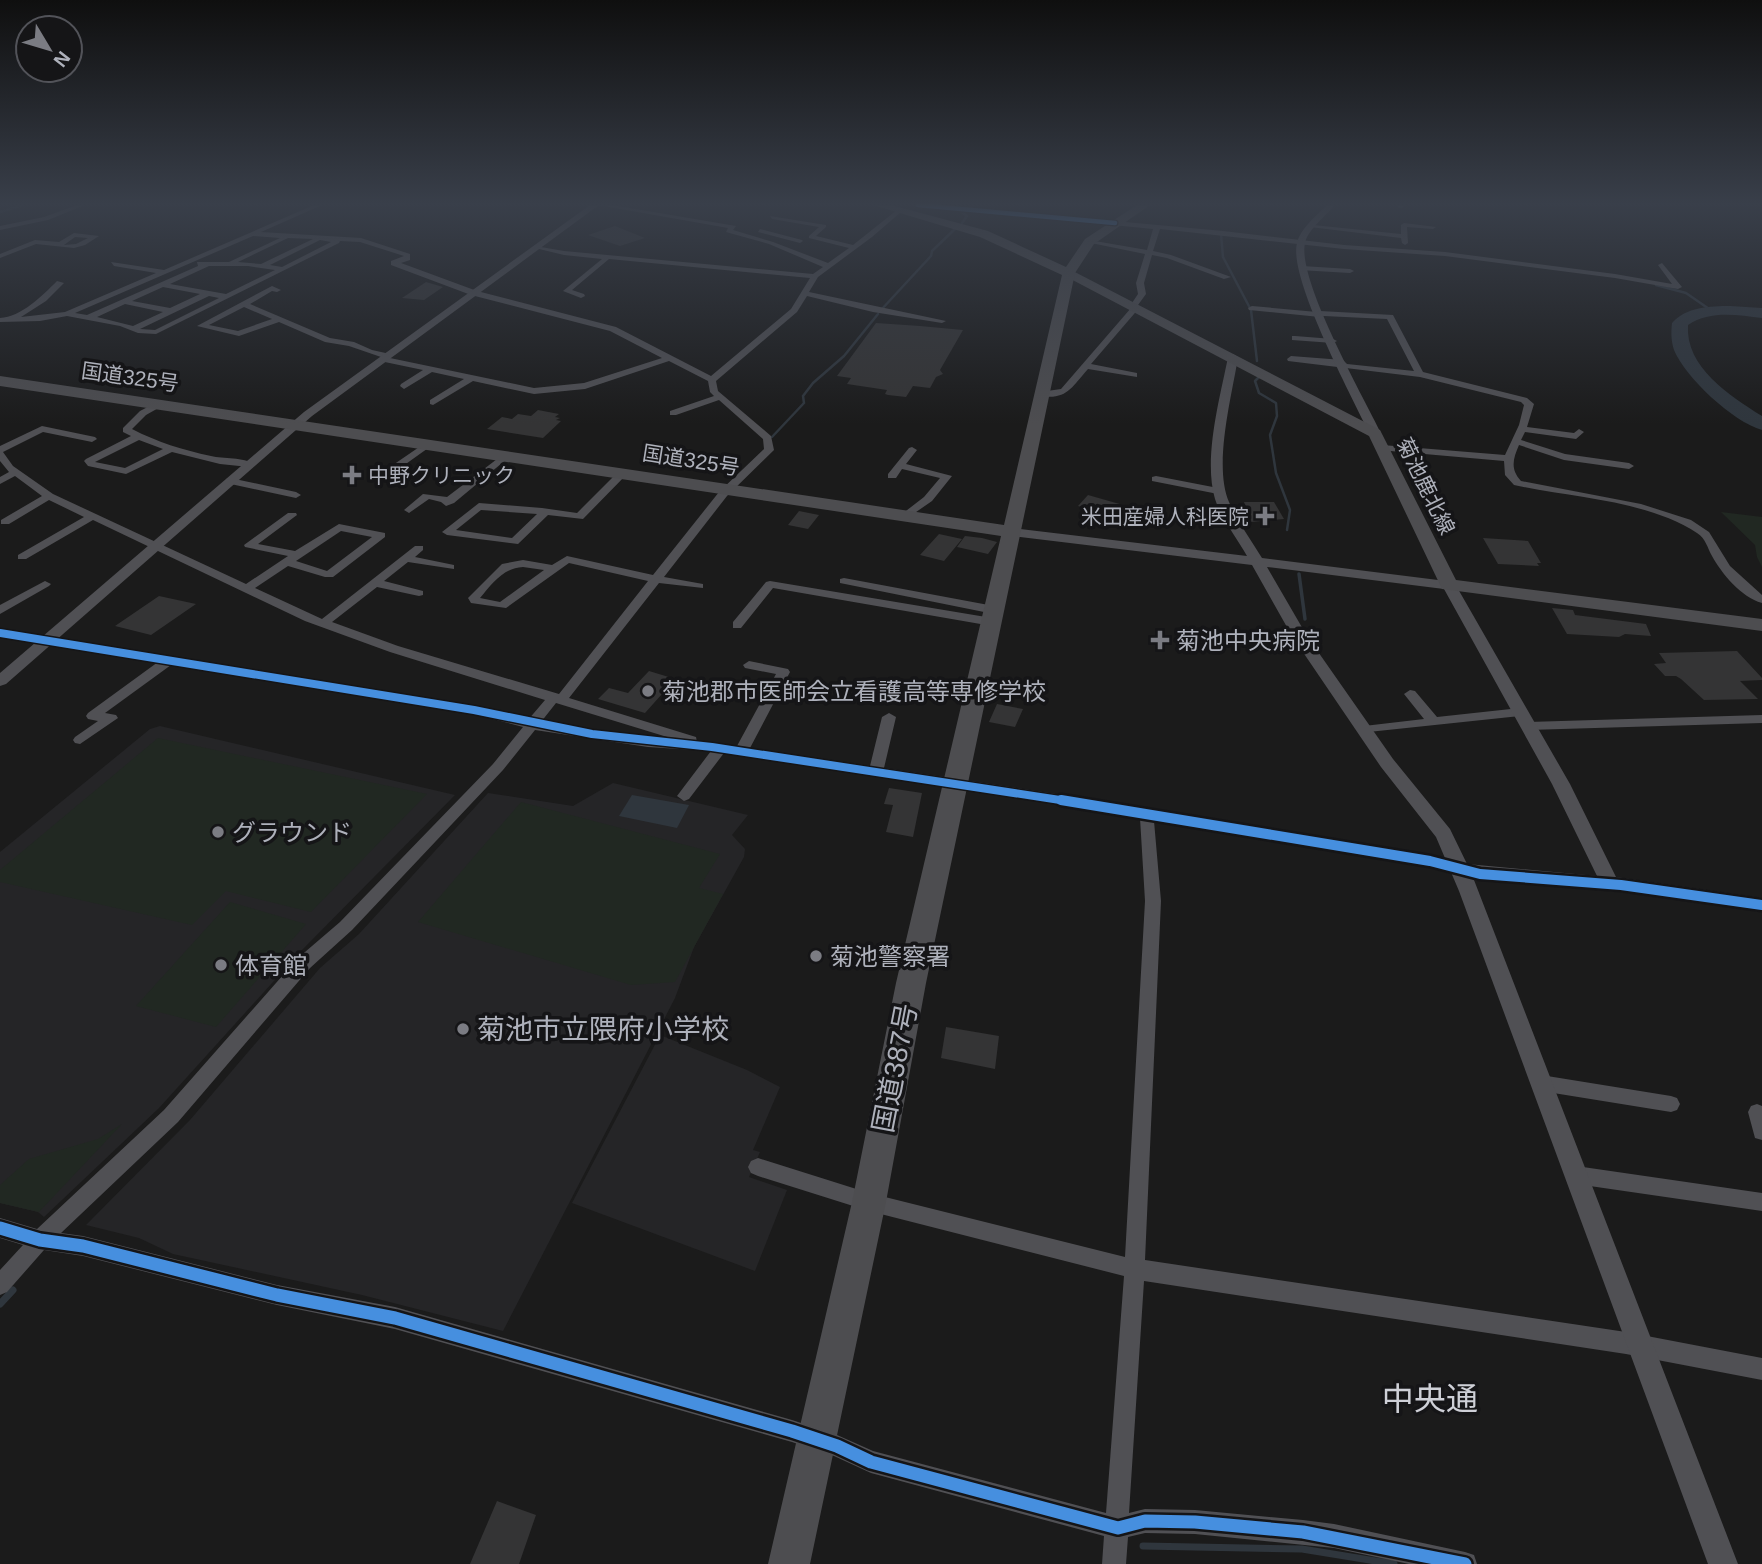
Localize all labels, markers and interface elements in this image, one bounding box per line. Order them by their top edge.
north arrow [14,14,84,84]
text: N [50,47,75,71]
street label: 国道325号 [80,359,180,395]
street label: 菊池鹿北線 [1393,434,1459,538]
street label: 国道325号 [641,441,741,479]
place label: 中野クリニック [368,464,515,487]
marker: 中野クリニック [342,465,362,485]
place label: 米田産婦人科医院 [1081,505,1249,528]
marker: 米田産婦人科医院 [1255,506,1275,526]
place label: 菊池中央病院 [1176,627,1320,654]
marker: 菊池中央病院 [1150,630,1170,650]
place label: 菊池郡市医師会立看護高等専修学校 [662,678,1046,705]
marker: 菊池郡市医師会立看護高等専修学校 [640,683,656,699]
place label: グラウンド [232,819,352,846]
marker: グラウンド [210,824,226,840]
place label: 菊池警察署 [830,943,950,970]
marker: 菊池警察署 [808,948,824,964]
place label: 体育館 [235,952,307,979]
marker: 体育館 [213,957,229,973]
street label: 国道387号 [867,1001,923,1135]
place label: 菊池市立隈府小学校 [477,1014,729,1045]
marker: 菊池市立隈府小学校 [455,1021,471,1037]
district label: 中央通 [1382,1381,1478,1417]

